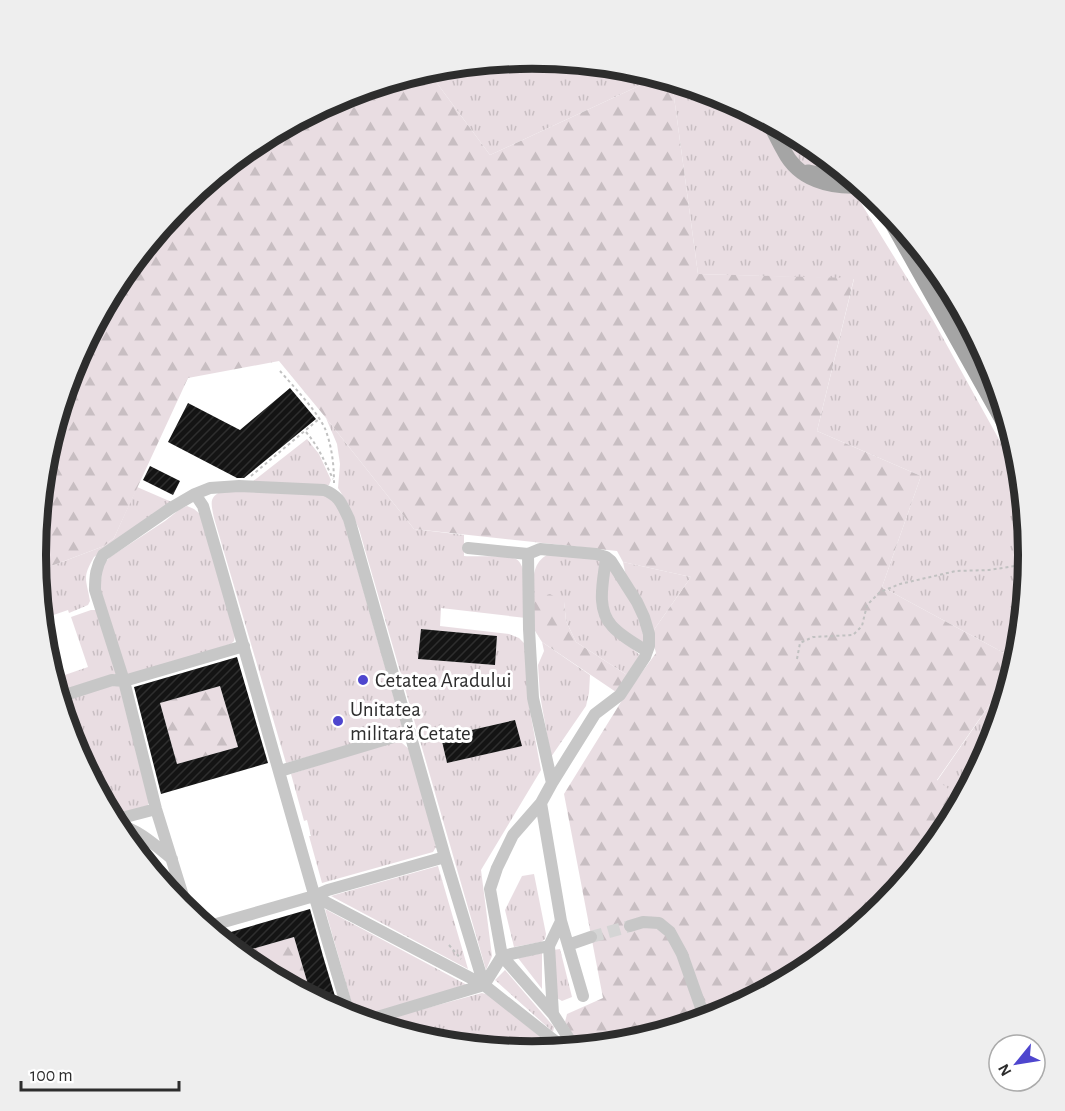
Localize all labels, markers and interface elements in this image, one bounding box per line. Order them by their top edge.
place label: Cetatea Aradului [375,670,512,691]
marker: Cetatea Aradului [356,673,370,687]
place label: Unitatea militară Cetate [350,699,471,744]
marker: Unitatea militară Cetate [331,714,345,728]
north arrow [987,1033,1047,1093]
scale bar [21,1054,178,1092]
text: N [995,1061,1015,1079]
text: 100 m [30,1067,73,1085]

